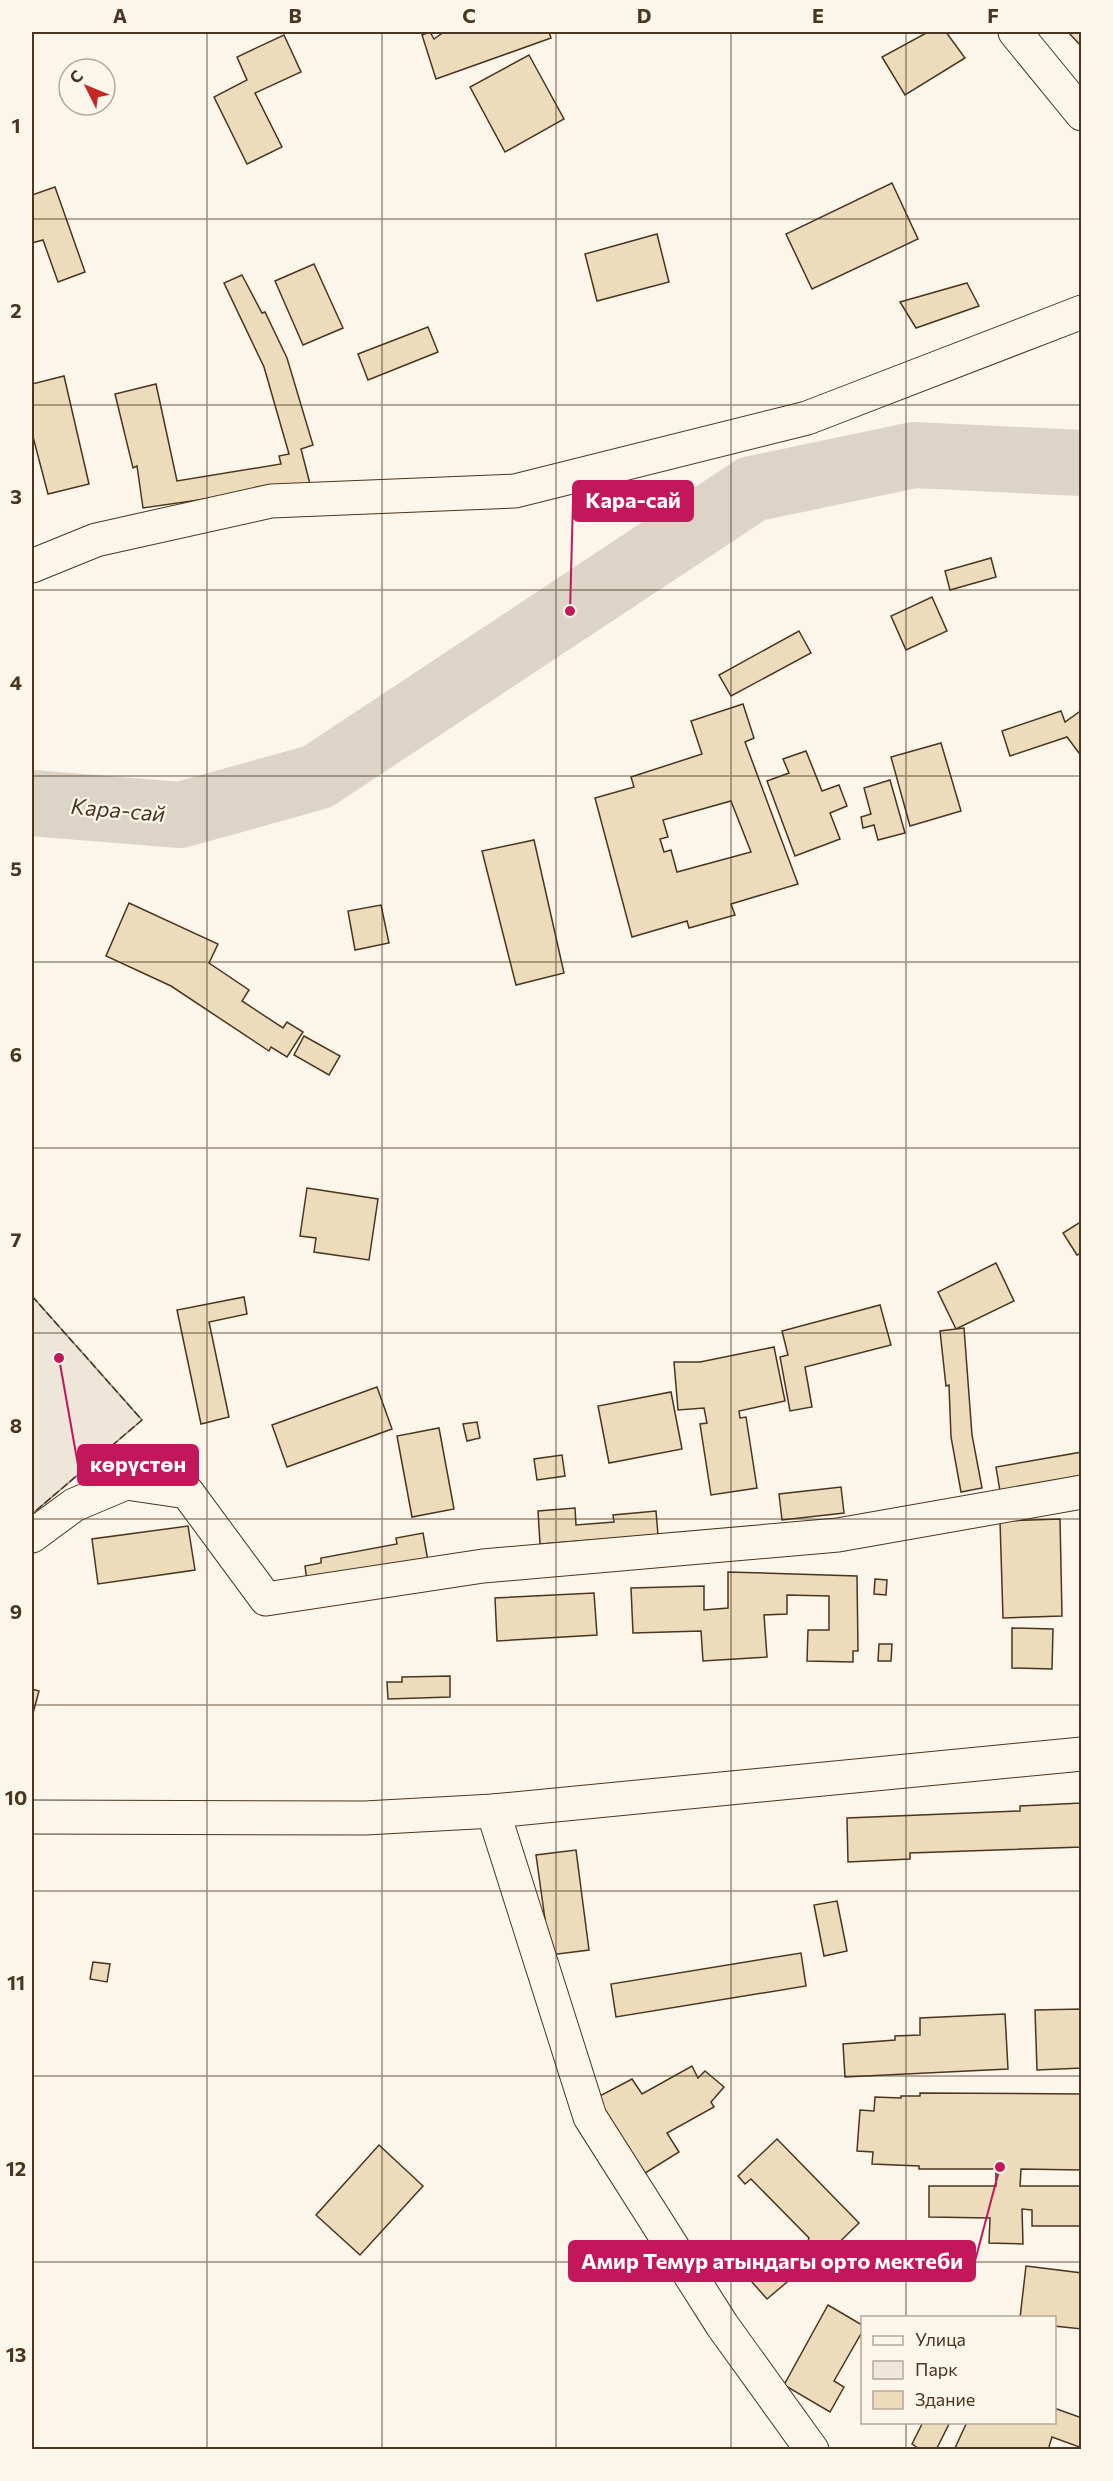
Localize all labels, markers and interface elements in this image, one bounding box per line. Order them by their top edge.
text: A [113,3,127,27]
text: B [288,3,302,27]
text: C [462,3,476,27]
text: D [637,3,651,27]
text: E [812,3,824,27]
text: F [987,3,999,27]
north arrow [57,57,117,117]
text: С [65,66,86,87]
text: 1 [11,113,21,137]
text: 2 [10,298,22,322]
callout: Кара-сай [573,481,693,521]
text: 3 [10,484,22,508]
text: Кара-сай [585,486,681,513]
text: 4 [10,670,22,694]
water label: Кара-сай [70,792,167,827]
text: 5 [10,856,22,880]
text: 6 [10,1042,22,1066]
text: 7 [11,1227,22,1251]
text: 8 [10,1413,22,1437]
callout: көрүстөн [78,1445,198,1485]
text: көрүстөн [90,1450,186,1477]
text: 9 [10,1599,22,1623]
text: 10 [5,1785,27,1809]
text: 11 [7,1970,25,1994]
text: 12 [6,2156,26,2180]
callout: Амир Темур атындагы орто мектеби [569,2241,975,2281]
text: Амир Темур атындагы орто мектеби [581,2247,963,2274]
legend [861,2316,1056,2424]
text: Улица [915,2328,966,2350]
text: 13 [6,2342,26,2366]
text: Парк [915,2358,958,2380]
text: Здание [915,2388,975,2410]

